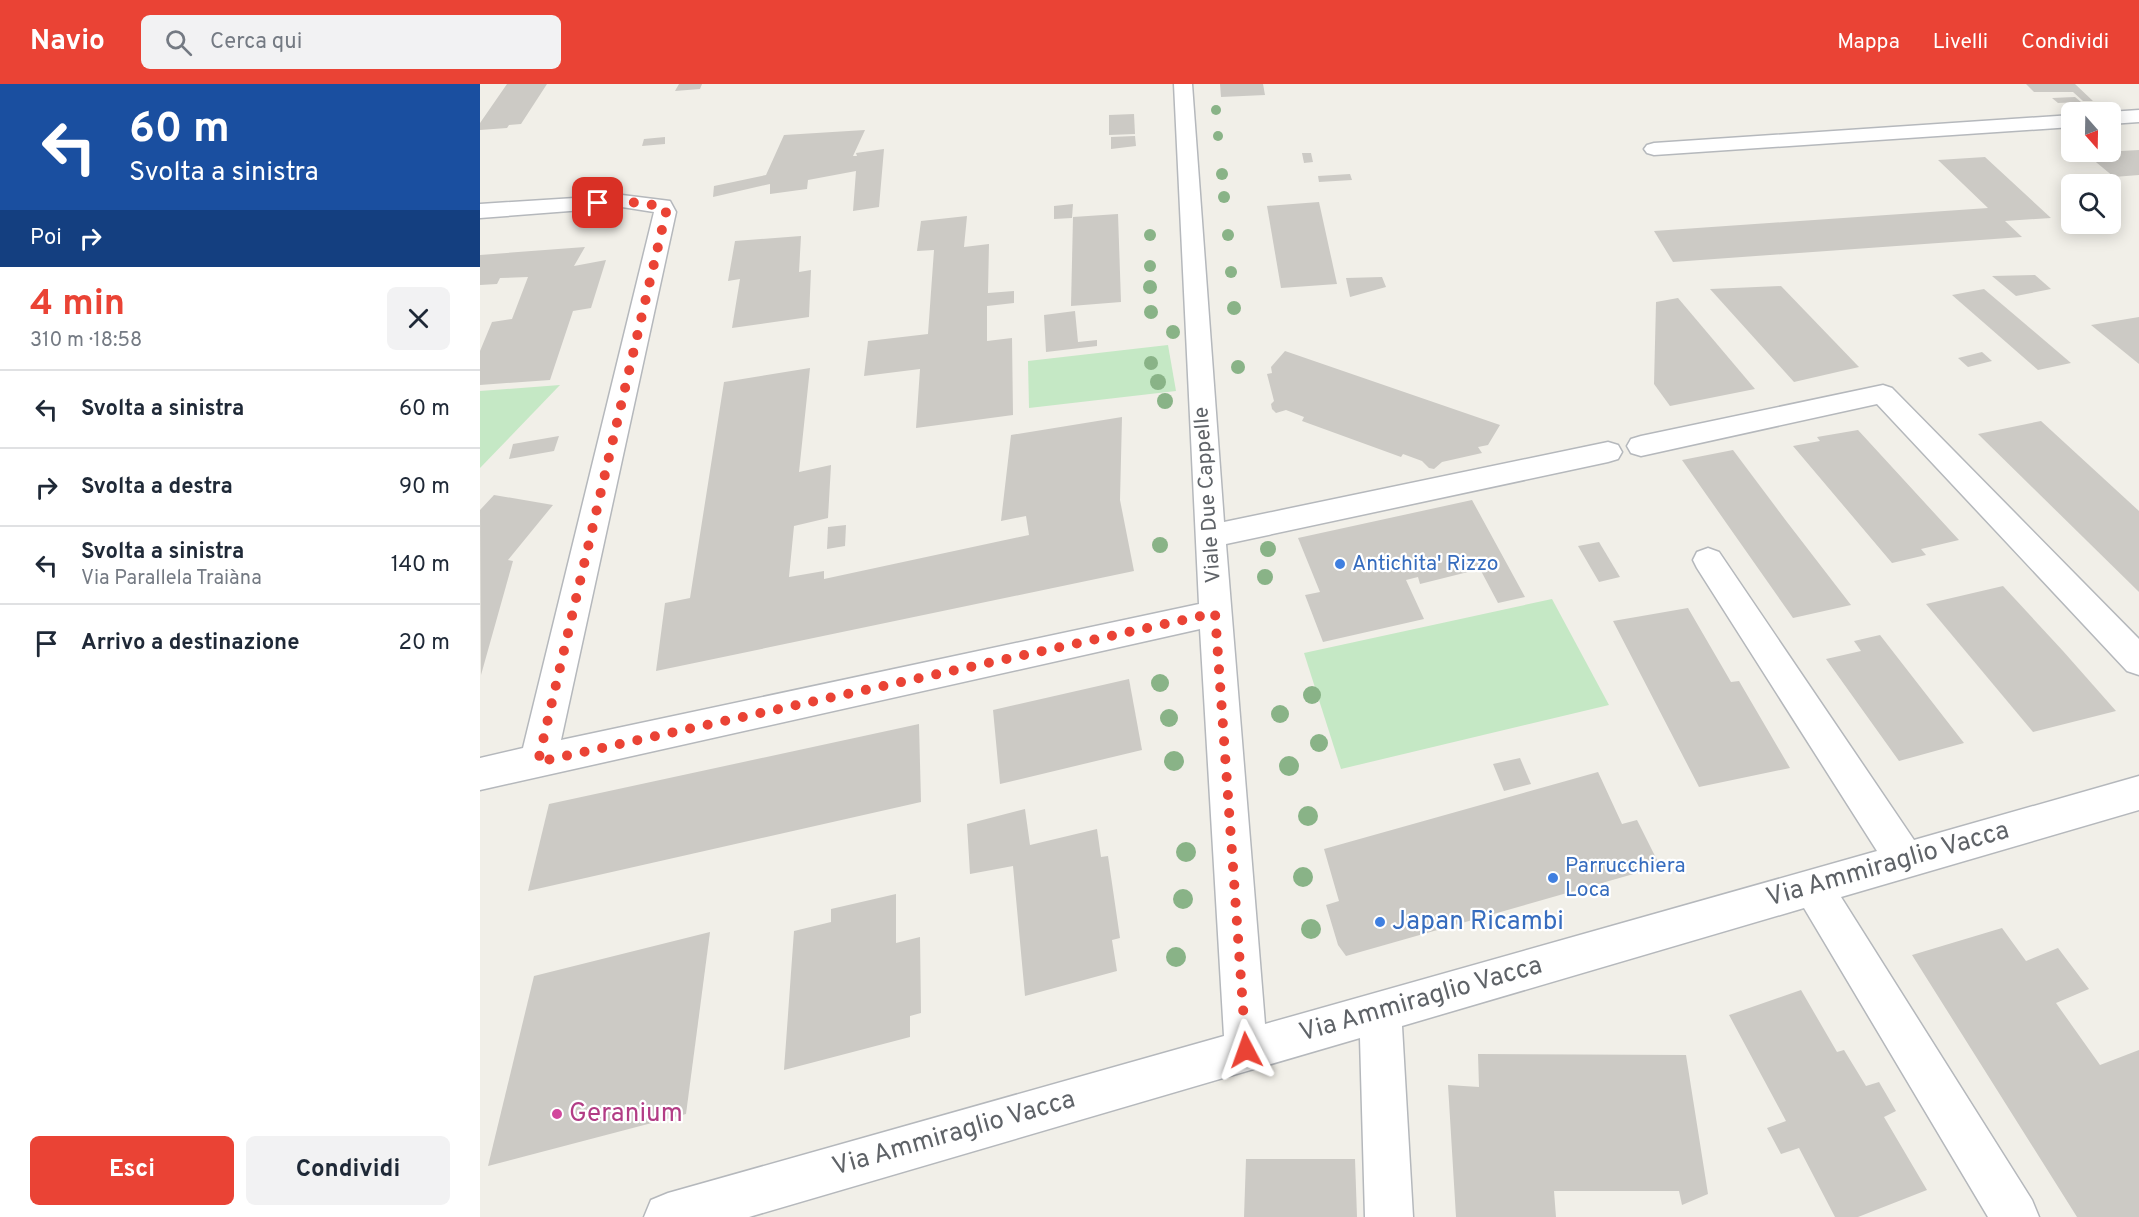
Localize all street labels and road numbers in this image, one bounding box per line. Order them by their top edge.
street label: Viale Due Cappelle [1188,406,1228,584]
street label: Via Ammiraglio Vacca [1763,815,2013,915]
street label: Via Ammiraglio Vacca [1296,950,1546,1050]
street label: Via Ammiraglio Vacca [829,1084,1079,1184]

